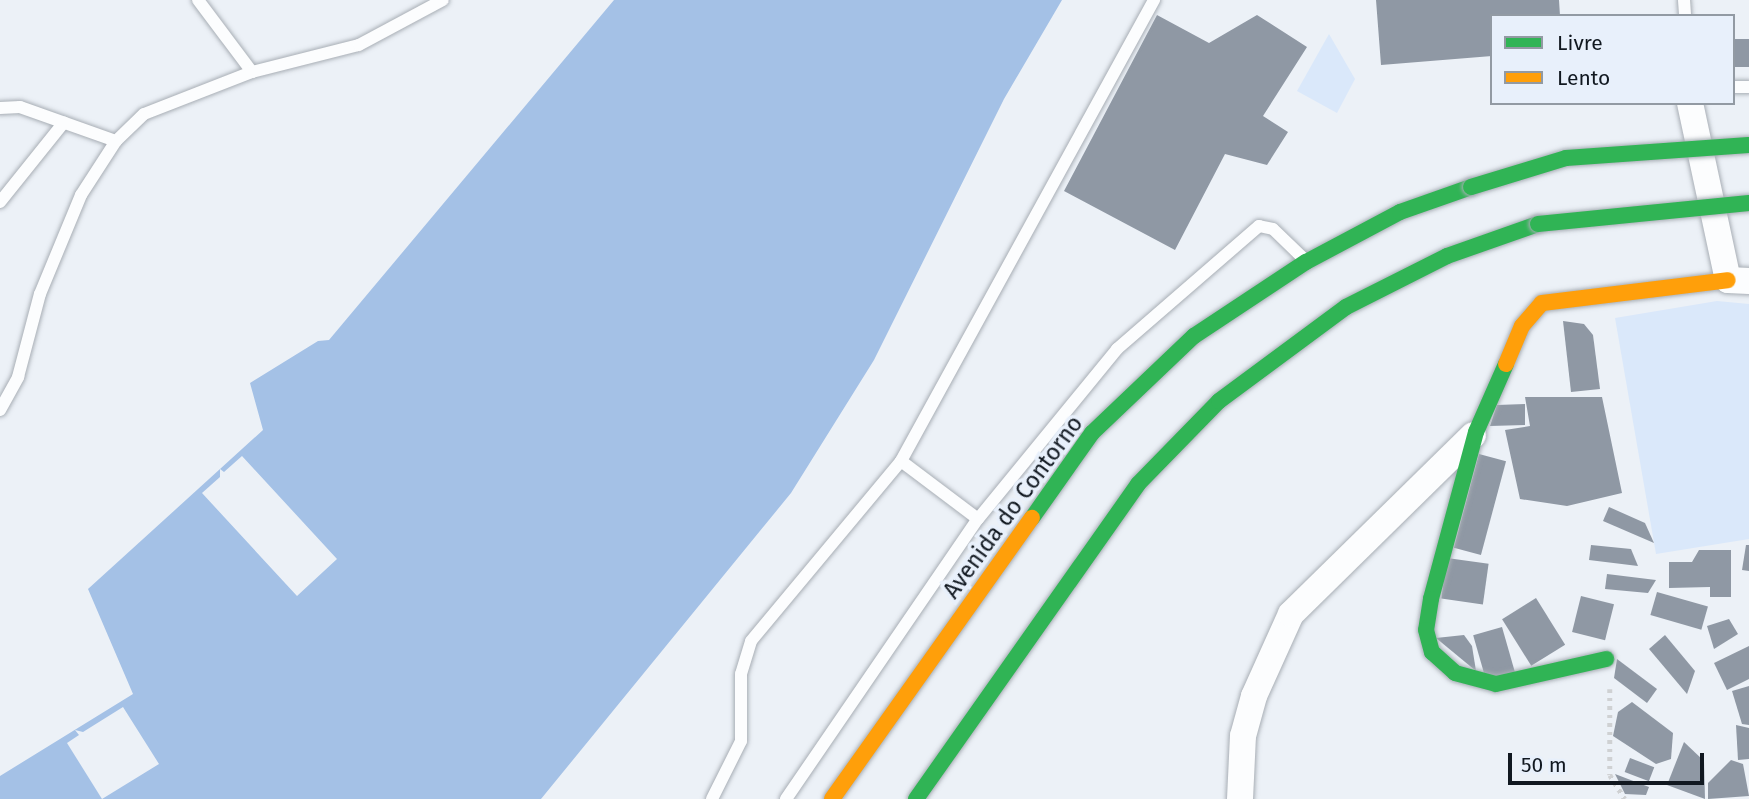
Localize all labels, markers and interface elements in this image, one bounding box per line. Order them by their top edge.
legend [1490,14,1735,105]
text: Livre [1557,30,1603,56]
text: Lento [1557,65,1610,91]
street label: Avenida do Contorno [937,410,1089,604]
scale bar [1511,740,1707,784]
text: 50 m [1521,752,1567,778]

